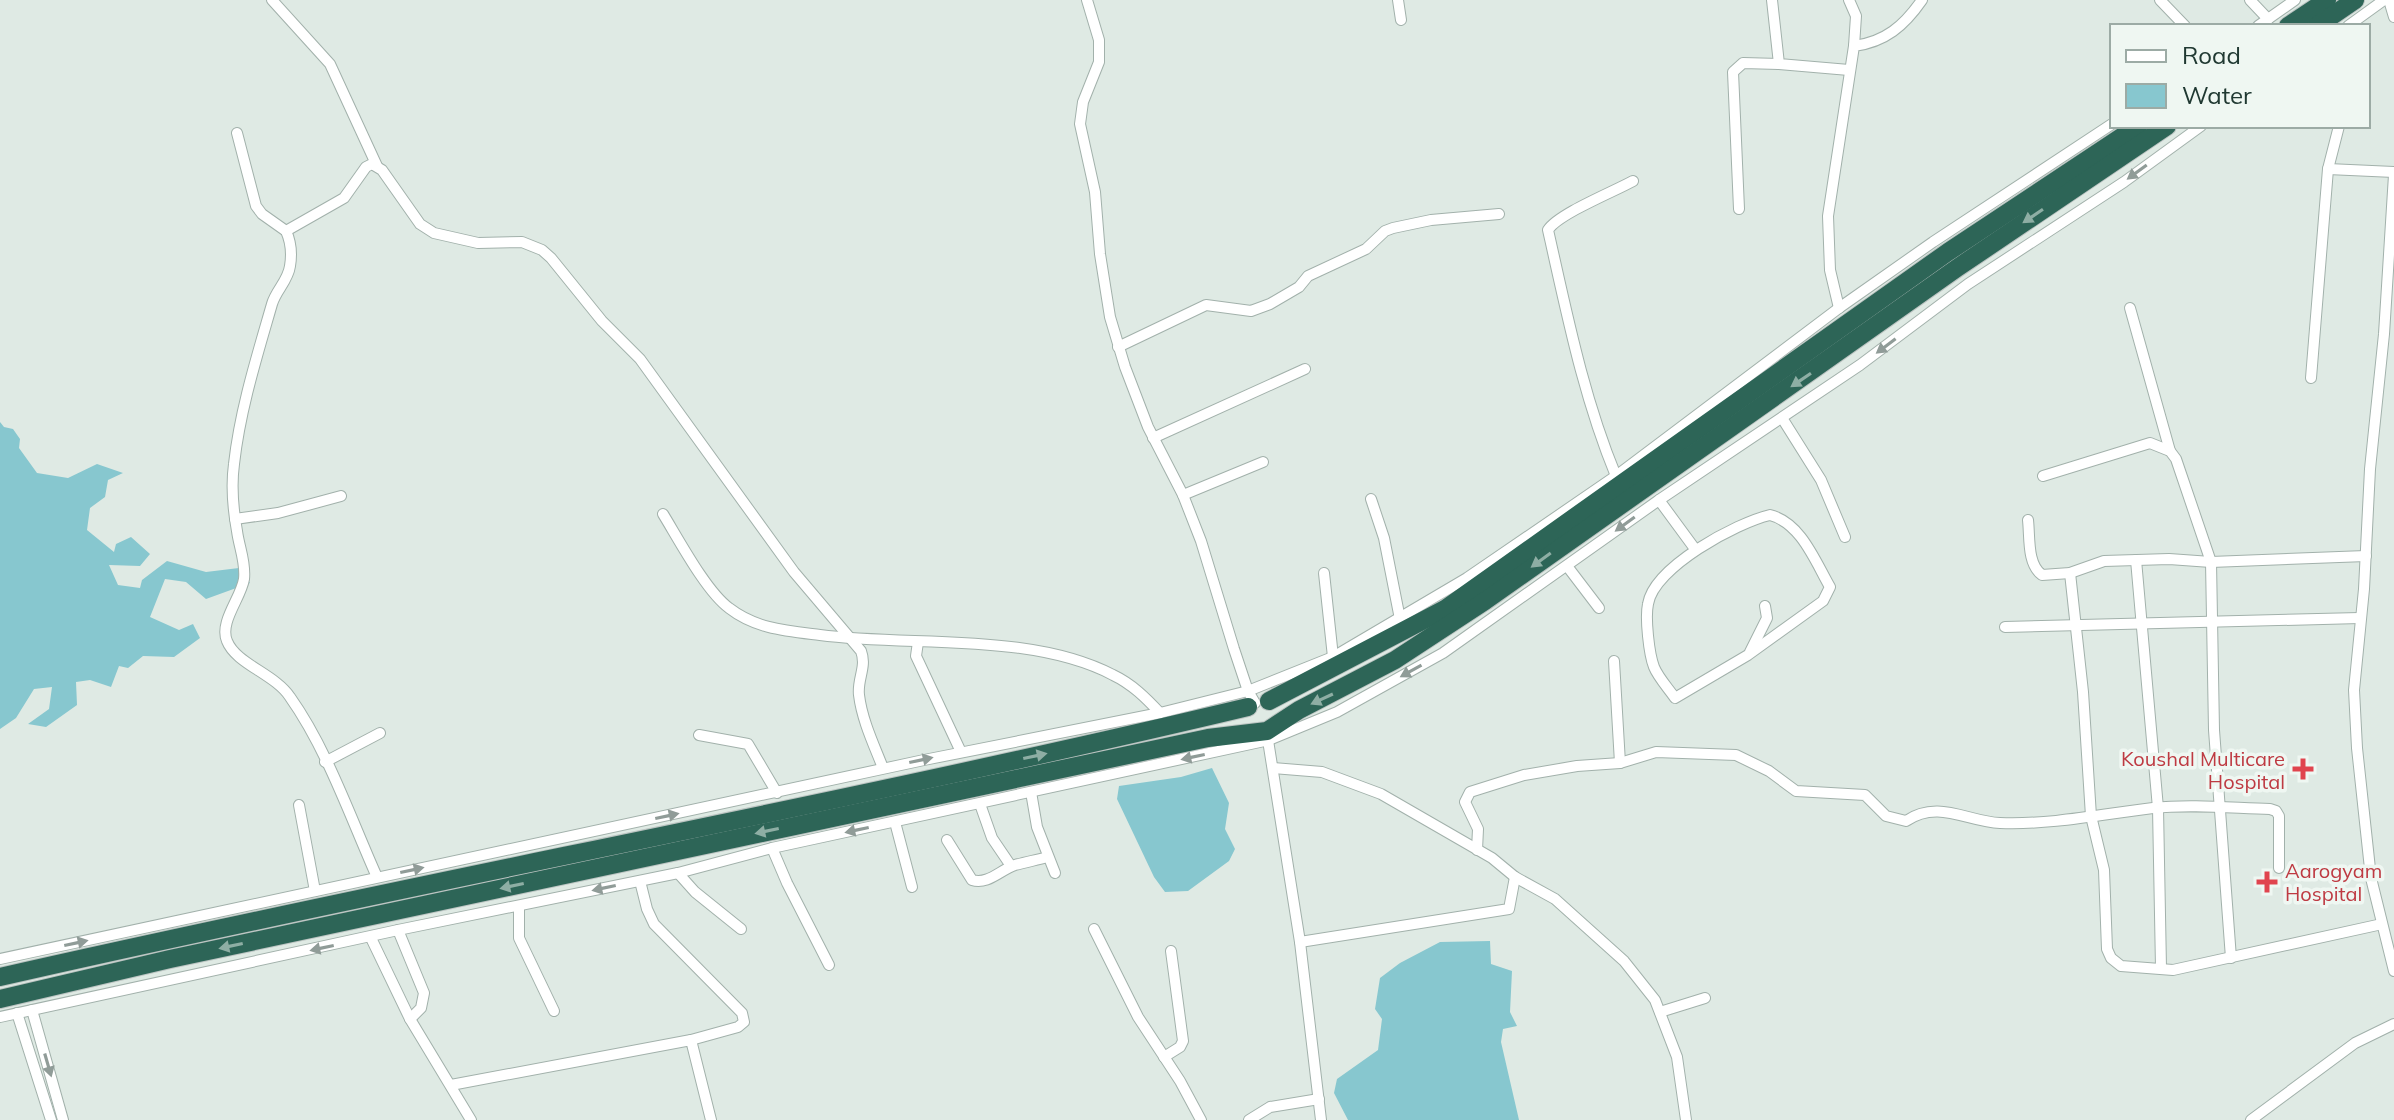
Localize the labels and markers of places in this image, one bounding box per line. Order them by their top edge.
place label: Koushal Multicare Hospital [2121,746,2285,794]
marker: Koushal Multicare Hospital [2292,758,2314,780]
place label: Aarogyam Hospital [2285,858,2382,906]
marker: Aarogyam Hospital [2256,871,2278,893]

